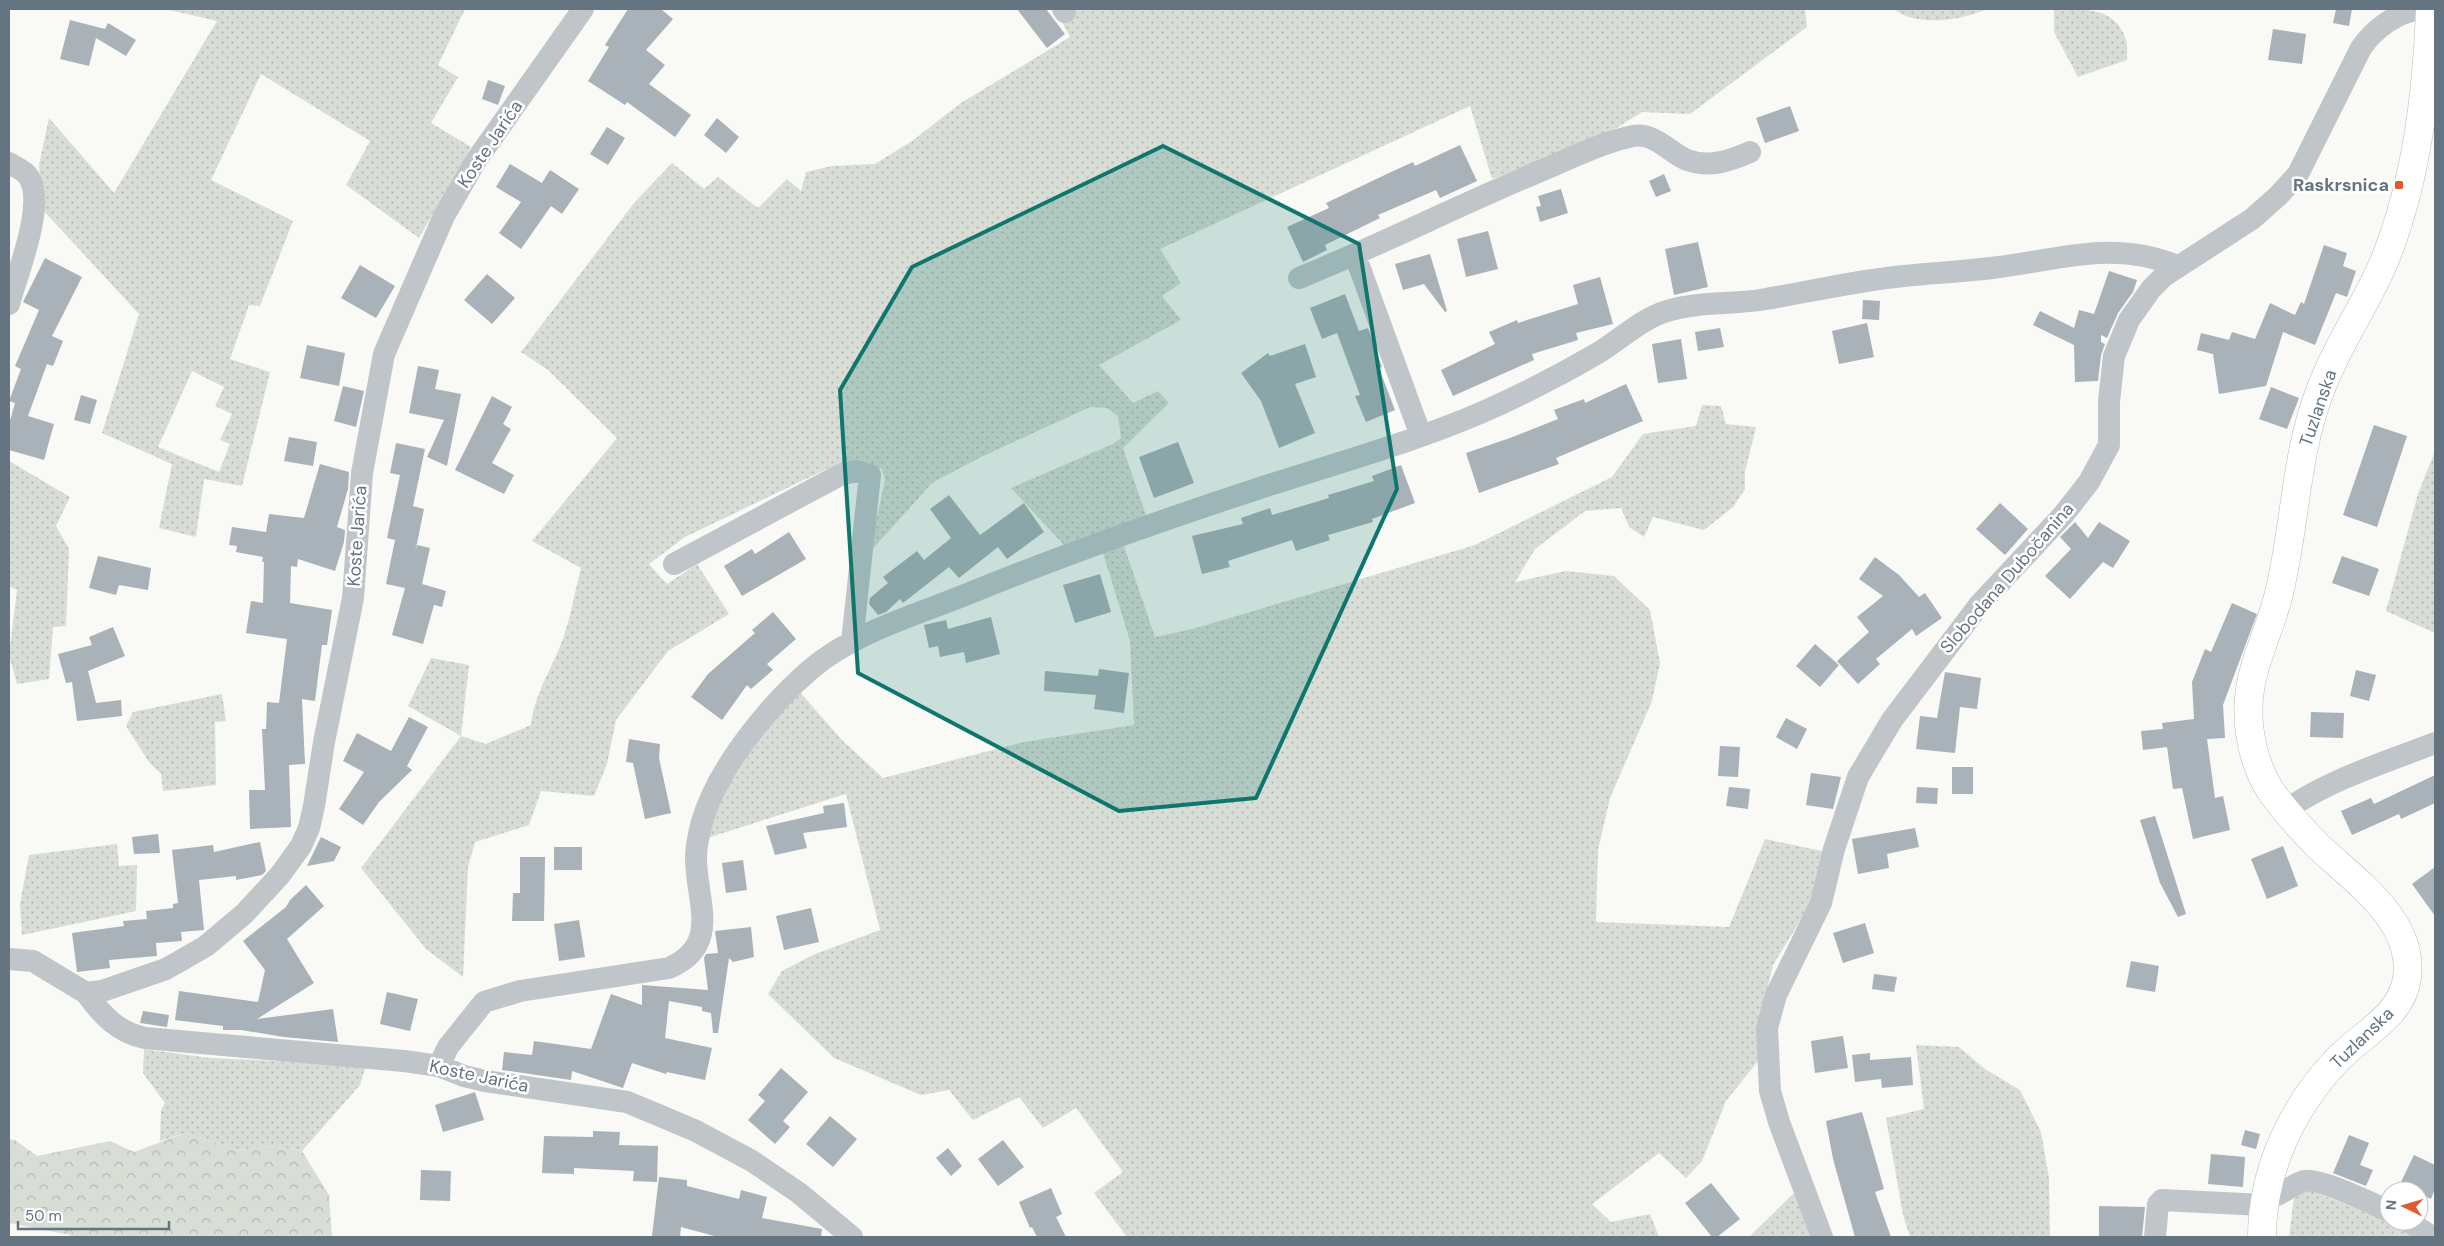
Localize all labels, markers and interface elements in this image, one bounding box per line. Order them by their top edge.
street label: Koste Jarića [452,95,528,193]
place label: Raskrsnica [2293,173,2389,197]
marker: Raskrsnica [2393,179,2405,191]
street label: Tuzlanska [2294,366,2342,450]
street label: Koste Jarića [342,485,372,587]
street label: Slobodana Dubočanina [1935,497,2079,659]
street label: Tuzlanska [2325,1002,2399,1074]
street label: Koste Jarića [427,1054,531,1098]
north arrow [2379,1181,2429,1231]
scale bar [18,1198,169,1230]
text: N [2382,1199,2400,1211]
text: 50 m [25,1206,62,1226]

